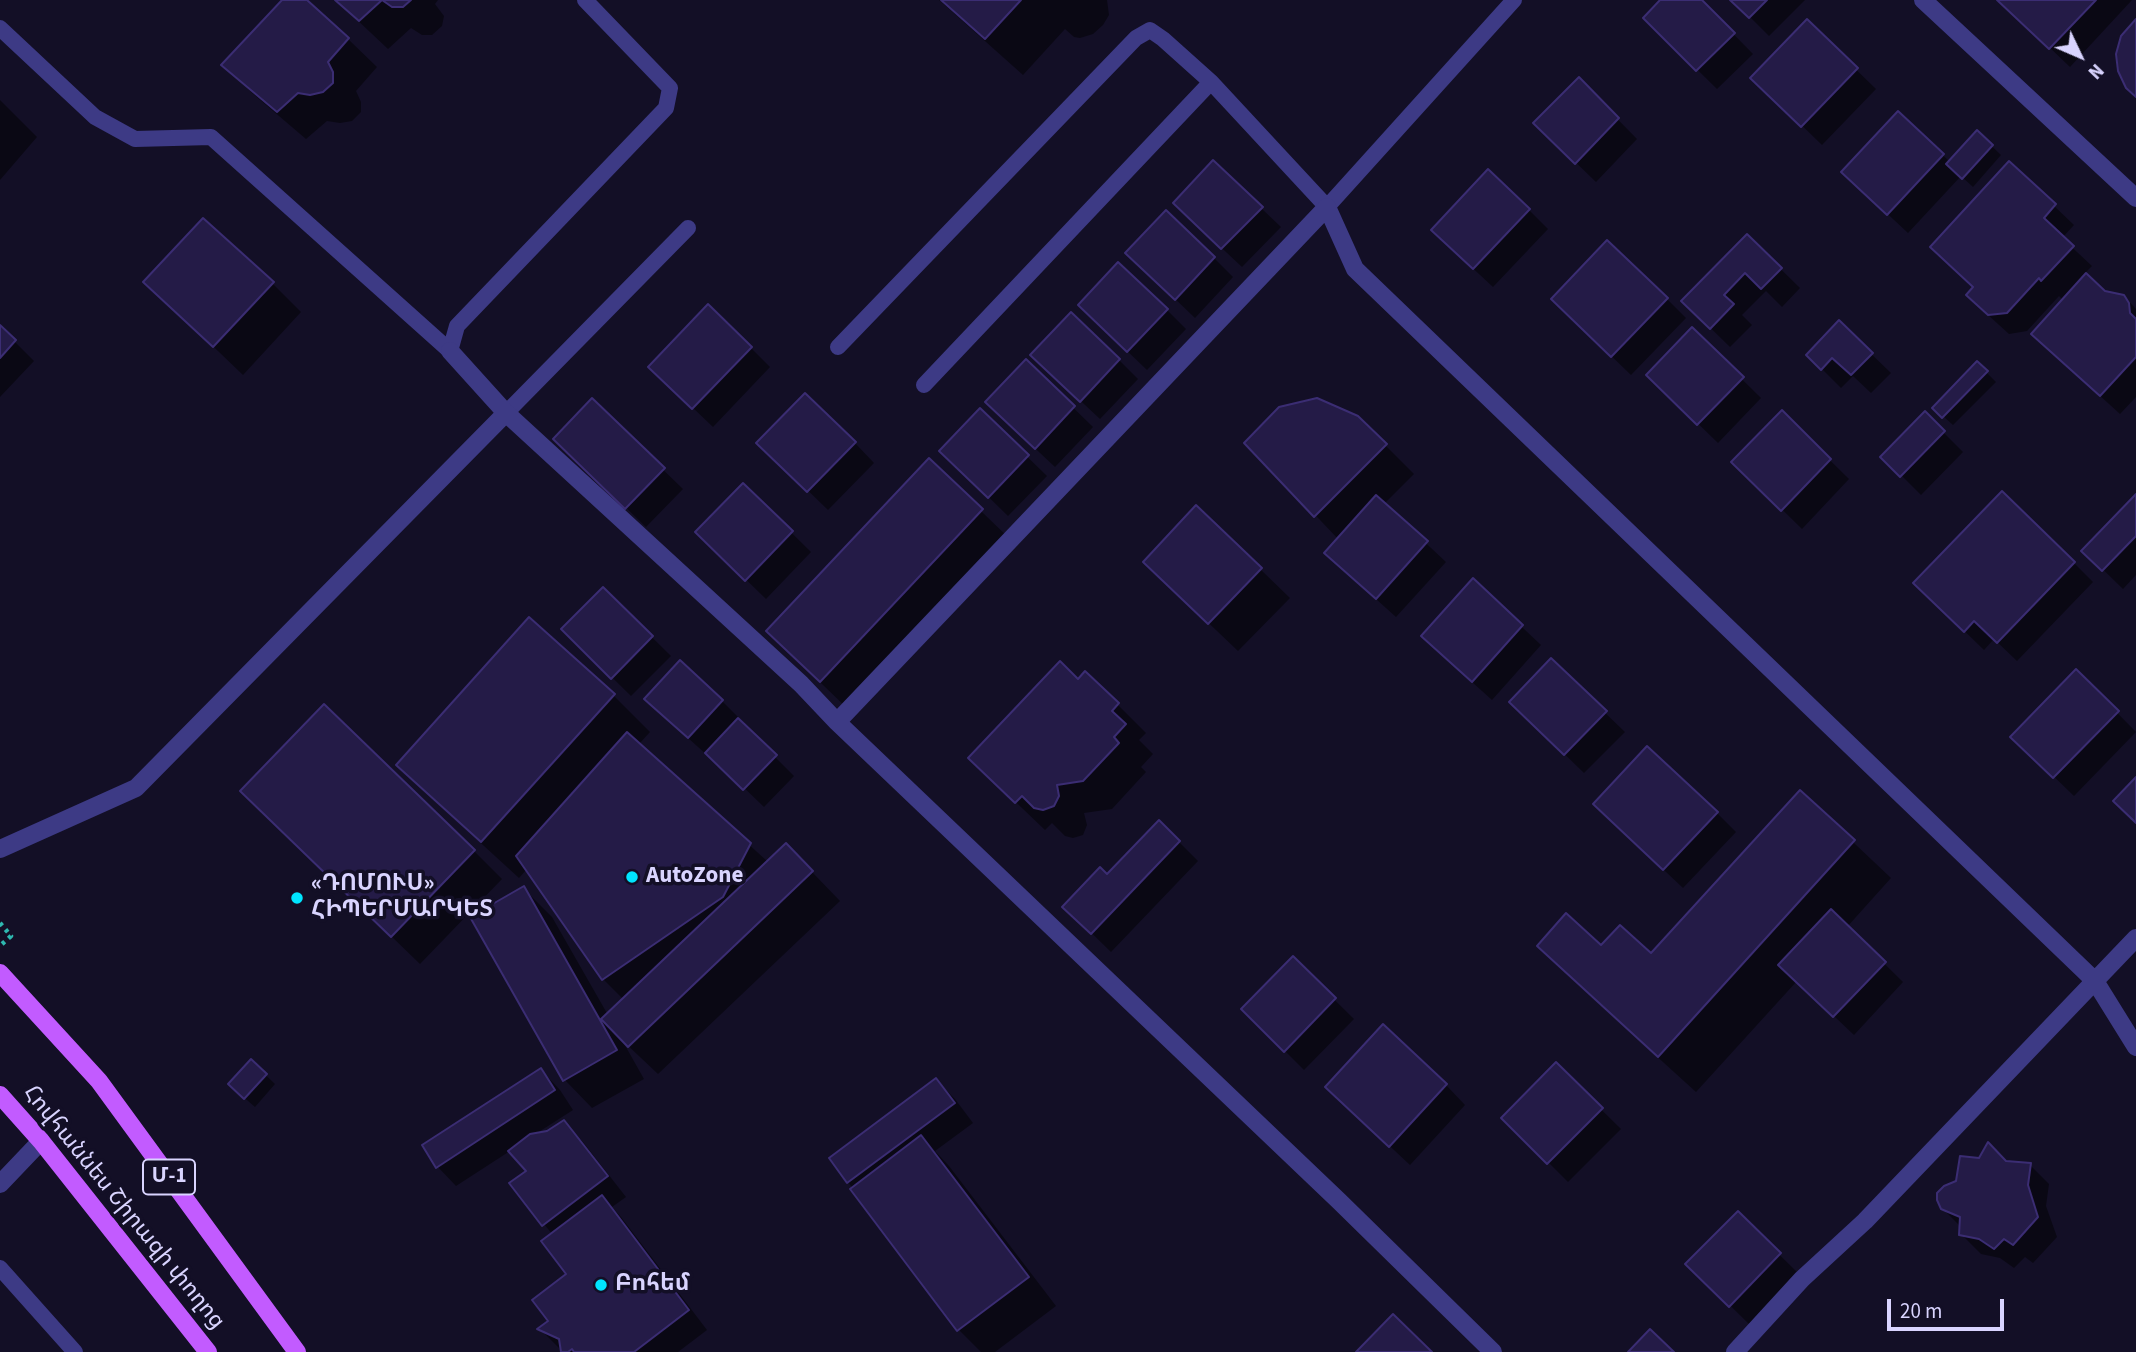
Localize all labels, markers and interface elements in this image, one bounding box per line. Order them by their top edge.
north arrow [2045,21,2115,91]
text: N [2081,57,2110,85]
place label: AutoZone [646,863,743,891]
marker: AutoZone [624,869,640,885]
place label: «ԴՈՄՈՒՍ» ՀԻՊԵՐՄԱՐԿԵՏ [311,871,493,925]
marker: «ԴՈՄՈՒՍ» ՀԻՊԵՐՄԱՐԿԵՏ [289,890,305,906]
street label: Հովհաննես Շիրազի փողոց [16,1081,230,1335]
road number: Մ-1 [143,1160,195,1194]
place label: Բոհեմ [615,1271,690,1299]
marker: Բոհեմ [593,1277,609,1293]
scale bar [1891,1286,2008,1330]
text: 20 m [1900,1296,1942,1326]

